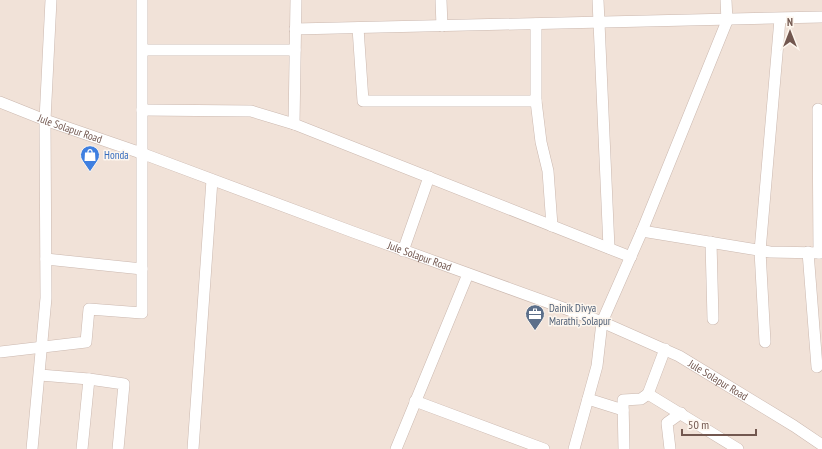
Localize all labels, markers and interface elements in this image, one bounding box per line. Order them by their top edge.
north arrow [770,12,810,52]
text: N [787,15,793,29]
street label: Jule Solapur Road [35,111,104,146]
shop icon: Honda [79,144,101,172]
place label: Honda [104,148,129,162]
street label: Jule Solapur Road [385,238,454,274]
place label: Dainik Divya Marathi, Solapur [549,301,611,328]
office icon: Dainik Divya Marathi, Solapur [524,303,546,331]
street label: Jule Solapur Road [685,356,751,403]
scale bar [682,411,756,437]
text: 50 m [688,417,709,432]

